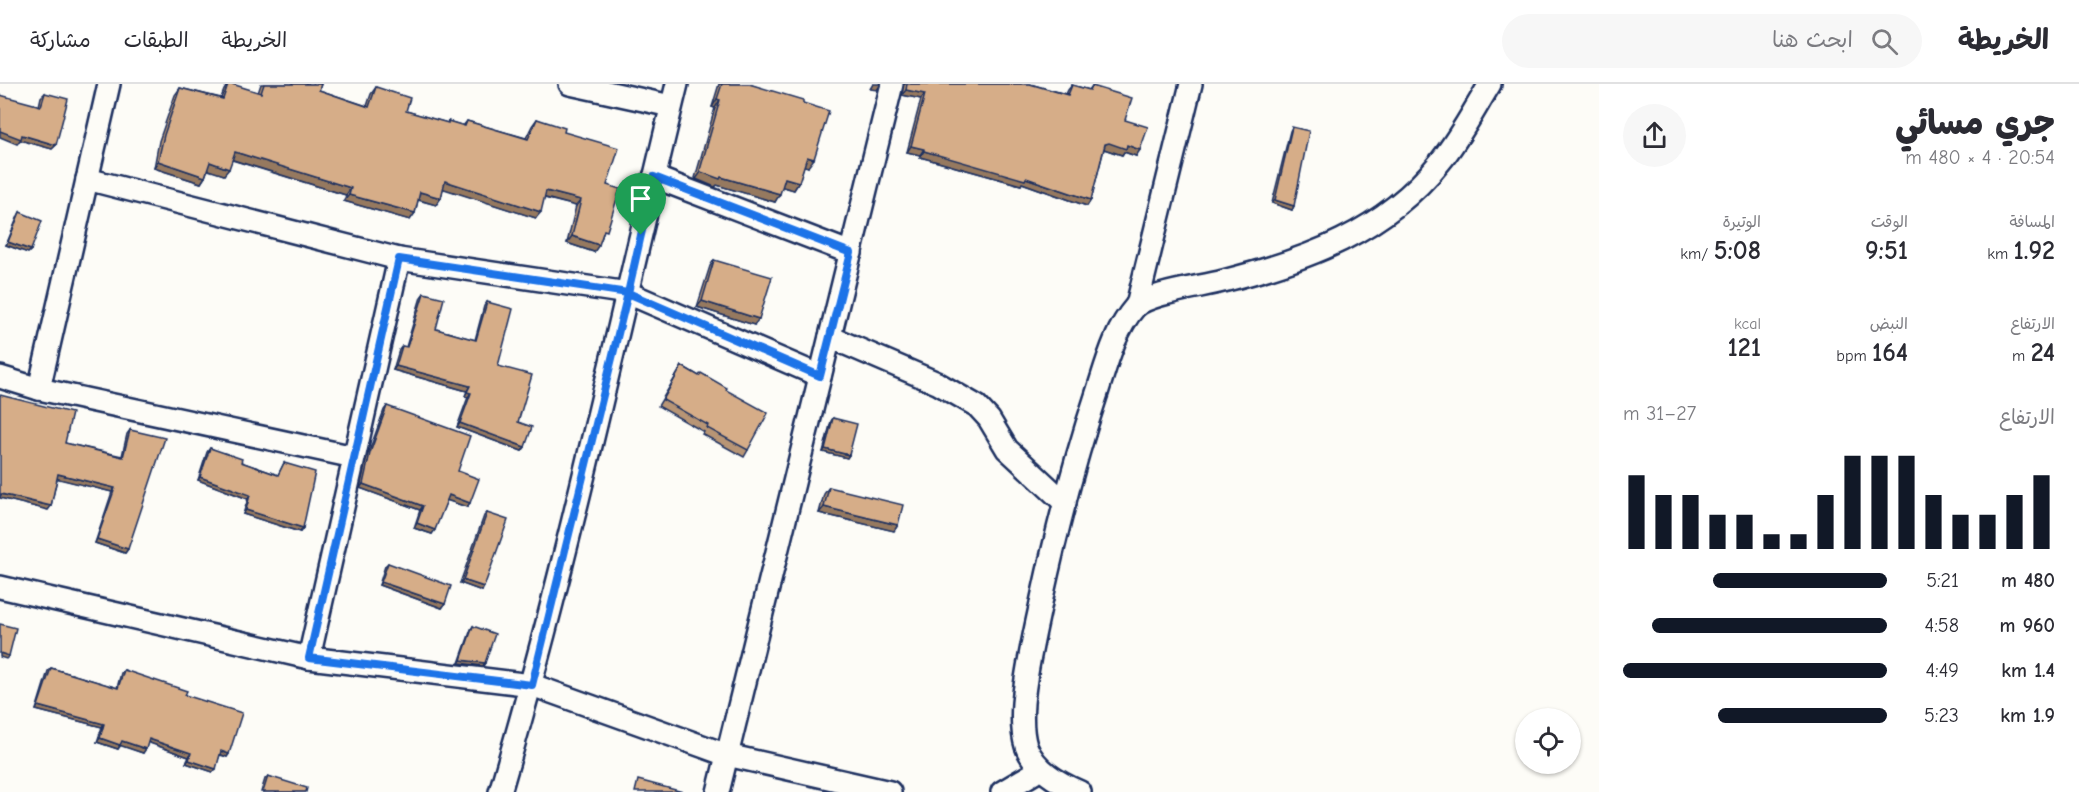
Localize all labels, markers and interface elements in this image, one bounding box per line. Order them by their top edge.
search box [1502,14,1922,68]
text: الخريطة [1958,24,2049,56]
icon: search [1868,25,1901,58]
text: ابحث هنا [1772,27,1853,53]
text: مشاركة [30,28,91,52]
text: الطبقات [124,28,189,52]
text: الخريطة [222,28,287,52]
button: share [1623,104,1686,167]
text: جري مسائي [1895,104,2055,142]
text: 20:54 · 4 × 480 m [1905,146,2055,169]
pin [615,173,666,235]
icon: arrive [624,182,657,215]
text: الوتيرة [1722,213,1761,231]
text: الوقت [1871,213,1908,231]
text: المسافة [2009,213,2055,231]
text: 5:08 [1714,236,1761,266]
text: 9:51 [1865,236,1908,266]
text: 1.92 [2014,236,2055,266]
text: /km [1680,245,1714,263]
text: km [1987,245,2014,263]
text: kcal [1734,315,1761,333]
text: النبض [1870,315,1908,333]
text: الارتفاع [2010,315,2055,333]
text: 121 [1728,333,1761,363]
text: 164 [1872,338,1908,368]
text: 24 [2031,338,2055,368]
text: bpm [1836,347,1872,365]
text: m [2012,347,2031,365]
text: 27–31 m [1623,402,1696,425]
text: الارتفاع [1999,406,2055,429]
text: 5:21 [1926,569,1959,592]
text: 480 m [2001,569,2055,592]
text: 4:58 [1925,614,1959,637]
text: 960 m [2000,614,2055,637]
text: 4:49 [1925,659,1959,682]
text: 1.4 km [2001,659,2055,682]
text: 5:23 [1924,704,1959,727]
text: 1.9 km [2000,704,2055,727]
map controls [1515,708,1581,774]
button: locate [1515,708,1581,774]

